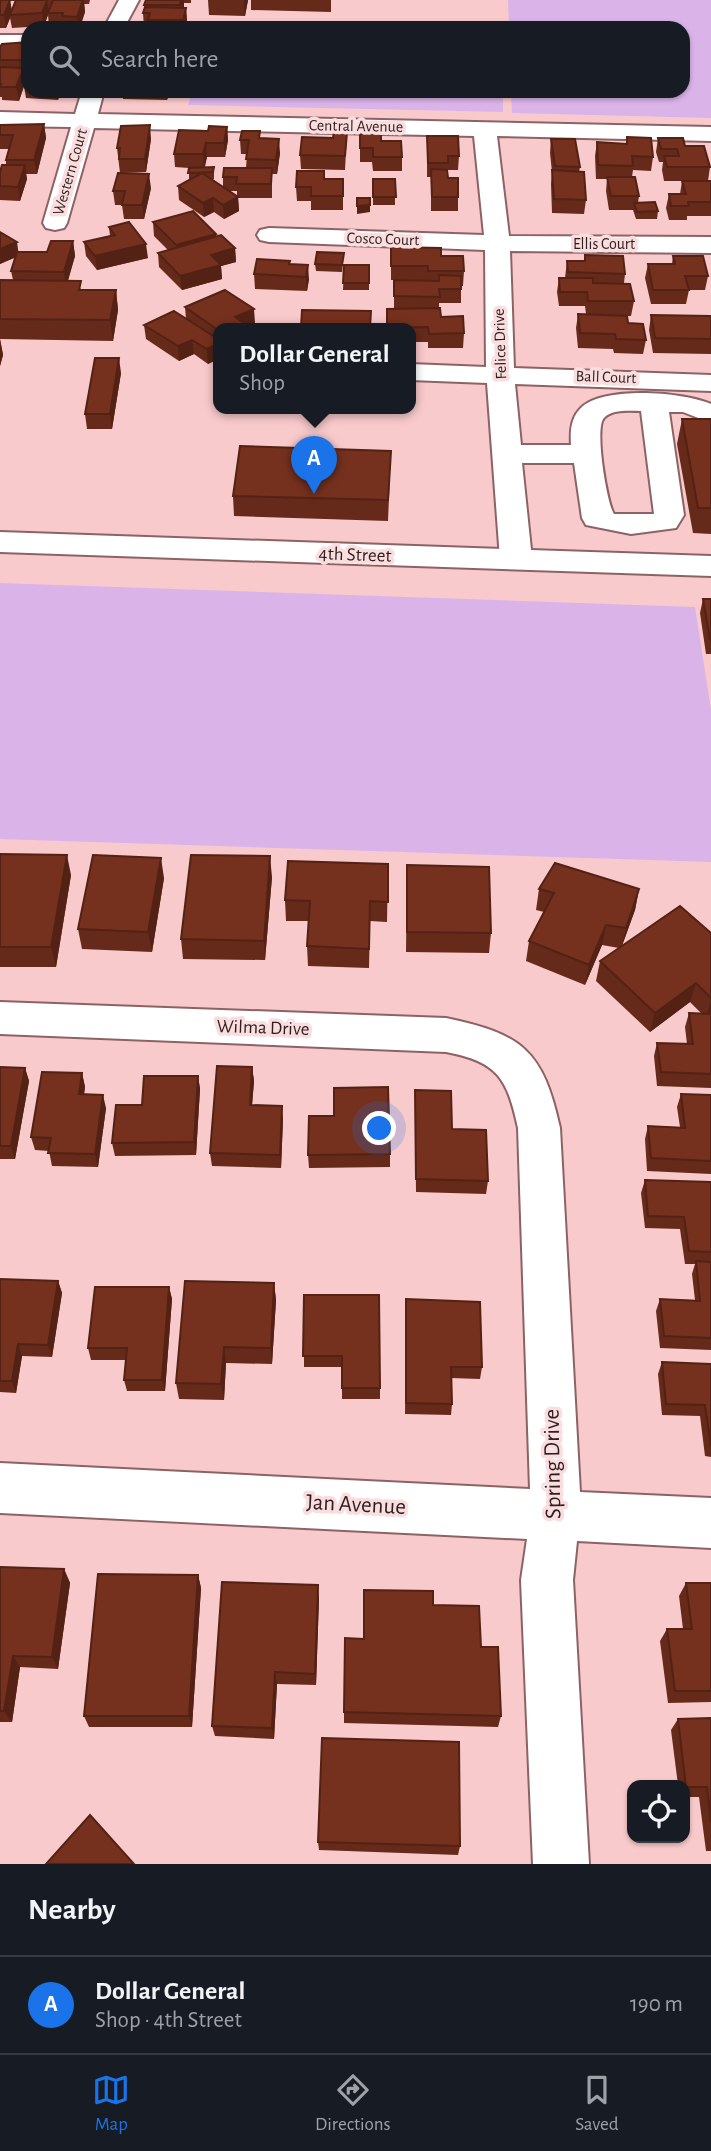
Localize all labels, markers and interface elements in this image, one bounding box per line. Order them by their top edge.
search box [21,21,690,98]
icon: search [45,41,83,79]
text: Search here [101,46,219,72]
street label: Central Avenue [309,117,403,135]
street label: Western Court [50,127,90,217]
street label: Cosco Court [346,230,420,248]
street label: Ellis Court [573,236,635,252]
street label: Felice Drive [491,308,509,380]
popup [213,323,416,414]
text: Dollar General [239,341,390,367]
street label: Ball Court [575,368,637,386]
text: Shop [239,372,285,395]
pin: A [291,436,337,494]
street label: 4th Street [318,544,392,566]
street label: Wilma Drive [216,1017,310,1039]
your location [362,1111,396,1145]
street label: Spring Drive [541,1409,565,1519]
street label: Jan Avenue [306,1491,406,1519]
map controls [627,1780,690,1843]
button: locate [627,1780,690,1843]
text: Nearby [28,1895,116,1925]
text: Dollar General [95,1978,245,2004]
text: A [44,1993,58,2016]
text: 190 m [630,1993,683,2016]
text: Shop · 4th Street [95,2009,242,2032]
tab: Map [92,2071,130,2136]
tab: Directions [315,2071,391,2136]
tab: Saved [575,2071,619,2136]

